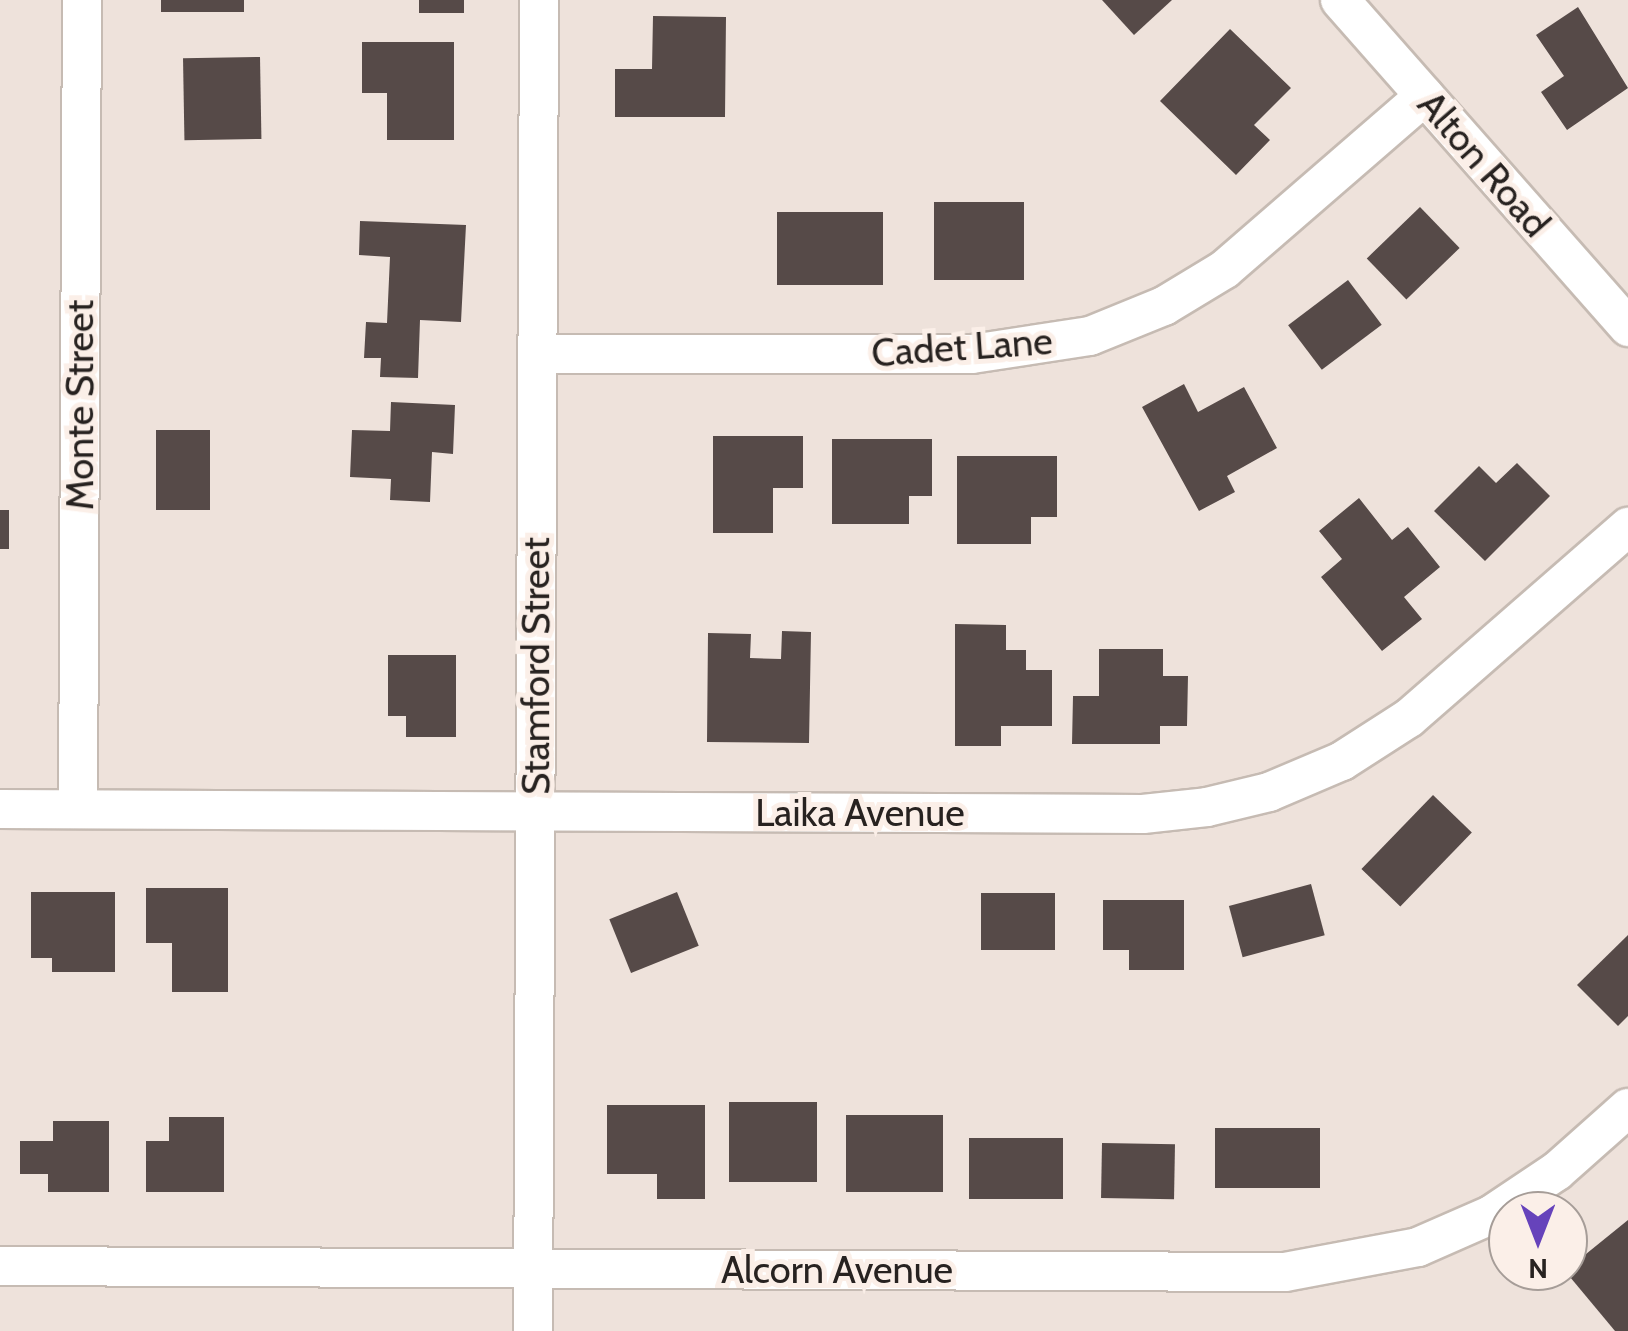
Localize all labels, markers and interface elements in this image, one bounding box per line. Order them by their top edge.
street label: Alton Road [1409,82,1559,246]
street label: Monte Street [57,300,103,510]
street label: Cadet Lane [870,318,1054,376]
street label: Stamford Street [513,537,559,795]
street label: Laika Avenue [755,790,965,836]
north arrow [1488,1191,1588,1291]
street label: Alcorn Avenue [721,1247,953,1293]
text: N [1528,1252,1548,1286]

